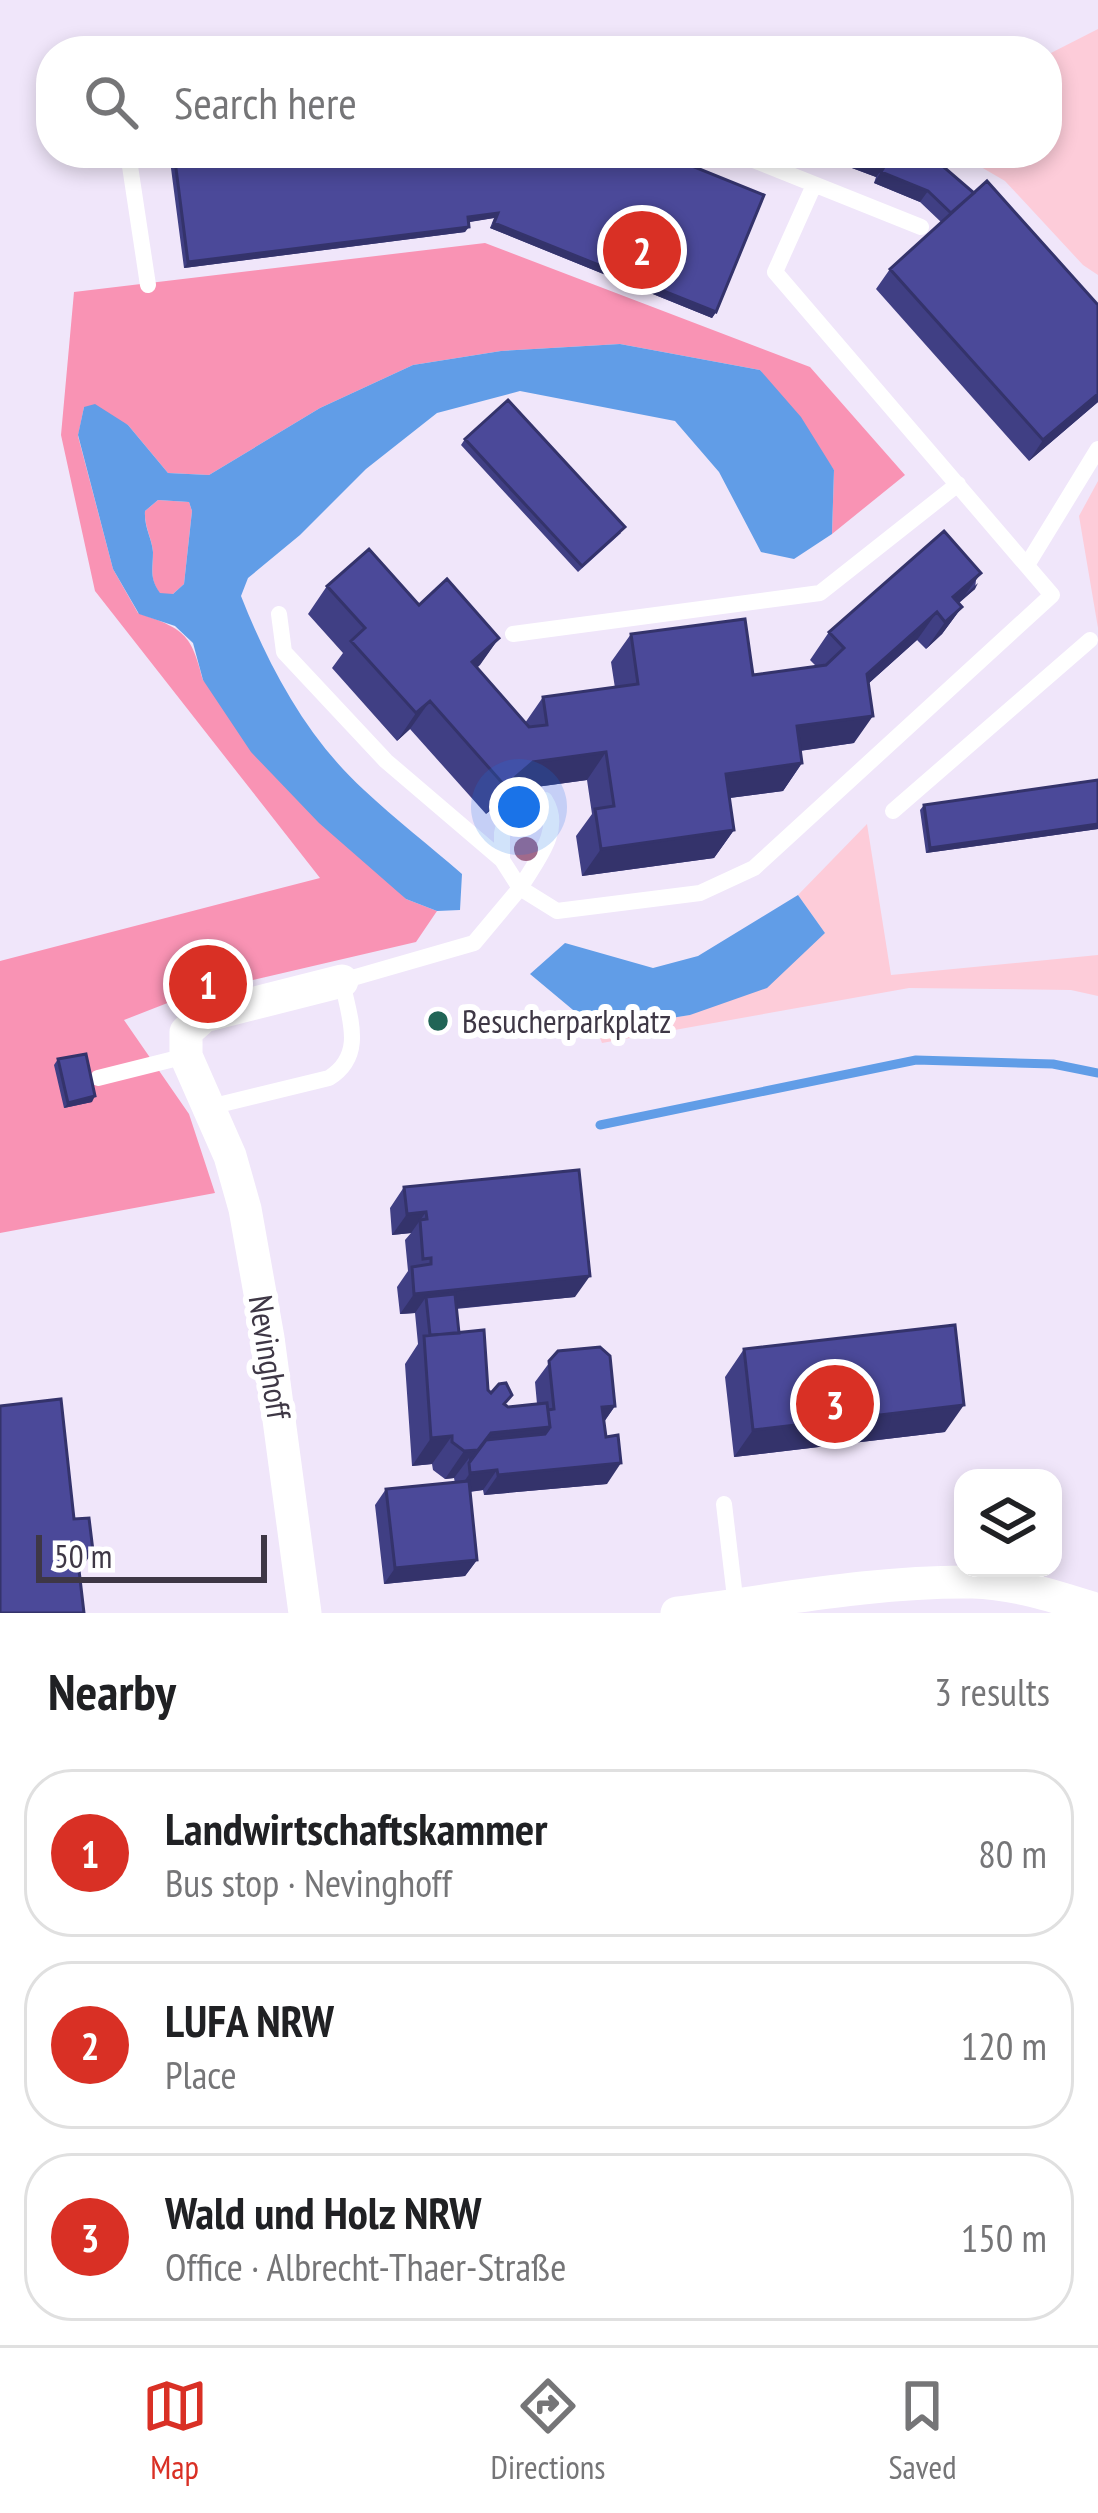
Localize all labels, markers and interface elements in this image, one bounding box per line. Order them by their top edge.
search box [36,36,1062,168]
icon: search [78,69,144,135]
text: Search here [174,73,357,131]
pin: 2 [603,205,681,295]
your location [489,777,549,837]
pin: 1 [169,939,247,1029]
place label: Besucherparkplatz [462,999,671,1042]
marker: Besucherparkplatz [425,1008,451,1034]
street label: Nevinghoff [239,1292,302,1423]
pin: 3 [796,1359,874,1449]
map controls [954,1469,1062,1577]
button: layers [954,1469,1062,1577]
scale bar [36,1529,267,1582]
text: 50 m [54,1534,112,1577]
text: Nearby [48,1658,176,1724]
text: 3 results [934,1666,1050,1717]
text: Landwirtschaftskammer [165,1799,547,1857]
text: 1 [81,1828,99,1879]
text: 80 m [978,1828,1047,1879]
text: Bus stop · Nevinghoff [165,1857,452,1908]
text: LUFA NRW [165,1991,334,2049]
text: 2 [81,2020,99,2071]
text: 120 m [961,2020,1047,2071]
text: Place [165,2049,237,2100]
text: Wald und Holz NRW [165,2183,482,2241]
text: 3 [81,2212,99,2263]
text: 150 m [961,2212,1047,2263]
text: Office · Albrecht-Thaer-Straße [165,2241,566,2292]
tab: Map [142,2373,208,2488]
tab: Directions [491,2373,605,2488]
tab: Saved [888,2373,956,2488]

